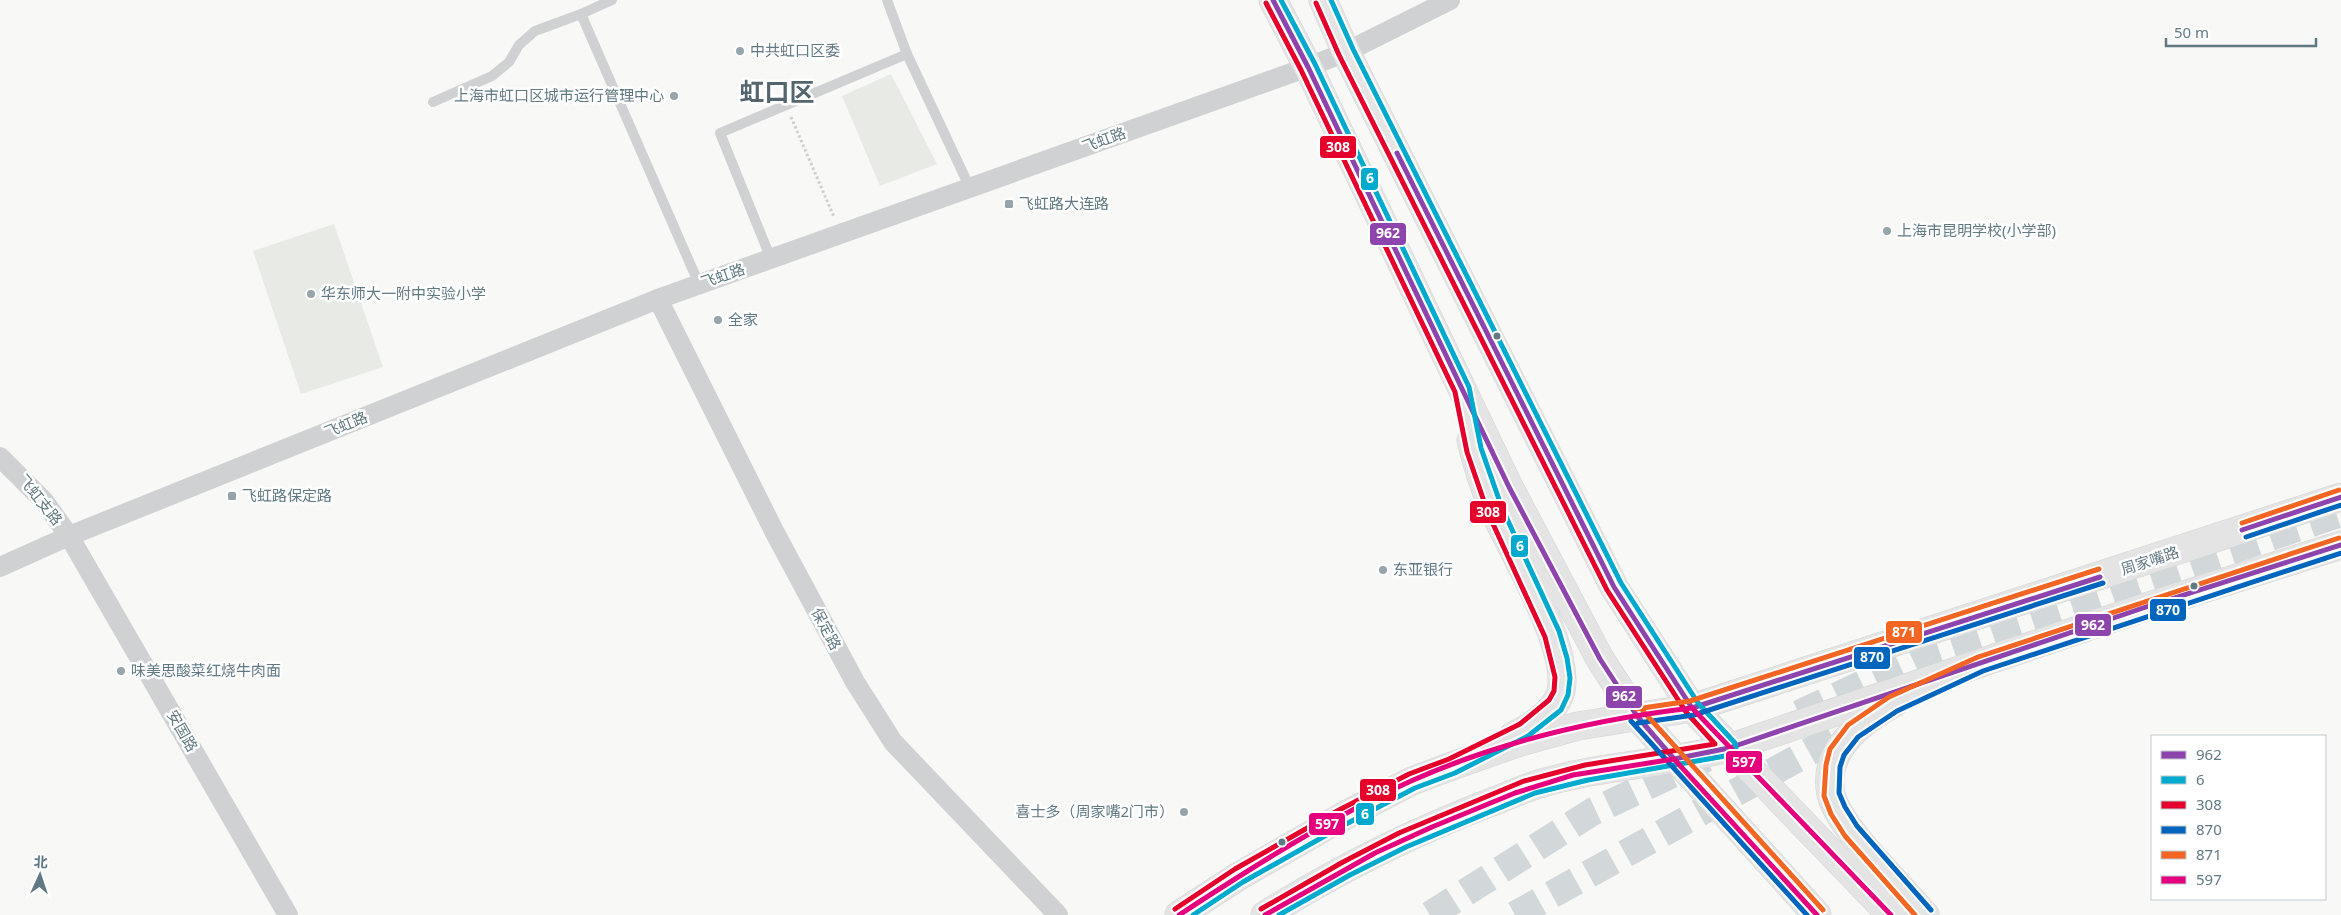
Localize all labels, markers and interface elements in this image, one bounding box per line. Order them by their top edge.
scale bar [2166,15,2316,47]
text: 50 m [2174,22,2209,42]
place label: 中共虹口区委 [750,40,840,60]
marker: 中共虹口区委 [734,45,746,57]
district label: 虹口区 [739,74,815,108]
place label: 上海市虹口区城市运行管理中心 [454,85,664,105]
marker: 上海市虹口区城市运行管理中心 [668,90,680,102]
street label: 飞虹路 [1079,122,1128,156]
line badge: 308 [1319,135,1357,159]
text: 308 [1326,137,1350,156]
line badge: 6 [1360,167,1379,191]
text: 6 [1366,168,1374,187]
place label: 飞虹路大连路 [1019,193,1109,213]
marker: 飞虹路大连路 [1003,198,1015,210]
place label: 上海市昆明学校(小学部) [1897,220,2056,240]
line badge: 962 [1369,222,1407,246]
text: 962 [1376,223,1400,242]
marker: 上海市昆明学校(小学部) [1881,225,1893,237]
street label: 飞虹路 [698,258,747,292]
place label: 华东师大一附中实验小学 [321,283,486,303]
marker: 华东师大一附中实验小学 [305,288,317,300]
place label: 全家 [728,309,758,329]
marker: 全家 [712,314,724,326]
unlabelled marker [1492,331,1502,341]
street label: 飞虹路 [321,406,370,442]
street label: 飞虹支路 [14,470,67,529]
place label: 飞虹路保定路 [242,485,332,505]
marker: 飞虹路保定路 [226,490,238,502]
line badge: 308 [1469,500,1507,524]
text: 308 [1476,502,1500,521]
line badge: 6 [1510,534,1529,558]
text: 6 [1516,536,1524,555]
street label: 周家嘴路 [2118,541,2181,579]
place label: 东亚银行 [1393,559,1453,579]
marker: 东亚银行 [1377,564,1389,576]
unlabelled marker [2189,581,2199,591]
line badge: 870 [2149,598,2187,622]
text: 870 [2156,600,2180,619]
street label: 保定路 [807,604,846,653]
line badge: 962 [2074,613,2112,637]
text: 962 [2081,615,2105,634]
line badge: 871 [1885,620,1923,644]
text: 871 [1892,622,1916,641]
line badge: 870 [1853,646,1891,670]
text: 870 [1860,647,1884,666]
place label: 味美思酸菜红烧牛肉面 [131,660,281,680]
marker: 味美思酸菜红烧牛肉面 [115,665,127,677]
line badge: 962 [1605,685,1643,709]
text: 962 [1612,686,1636,705]
street label: 安国路 [163,706,203,755]
legend [2151,735,2326,900]
text: 962 [2196,744,2222,764]
line badge: 597 [1725,750,1763,774]
text: 597 [1732,752,1756,771]
text: 6 [2196,769,2205,789]
line badge: 308 [1359,778,1397,802]
text: 308 [1366,780,1390,799]
text: 308 [2196,794,2222,814]
place label: 喜士多（周家嘴2门市） [1015,801,1174,821]
line badge: 6 [1355,802,1375,826]
text: 6 [1361,804,1369,823]
marker: 喜士多（周家嘴2门市） [1178,806,1190,818]
line badge: 597 [1308,812,1346,836]
text: 597 [1315,814,1339,833]
text: 870 [2196,819,2222,839]
unlabelled marker [1277,837,1287,847]
text: 871 [2196,844,2222,864]
north arrow [15,850,65,900]
text: 北 [33,852,48,871]
text: 597 [2196,869,2222,889]

